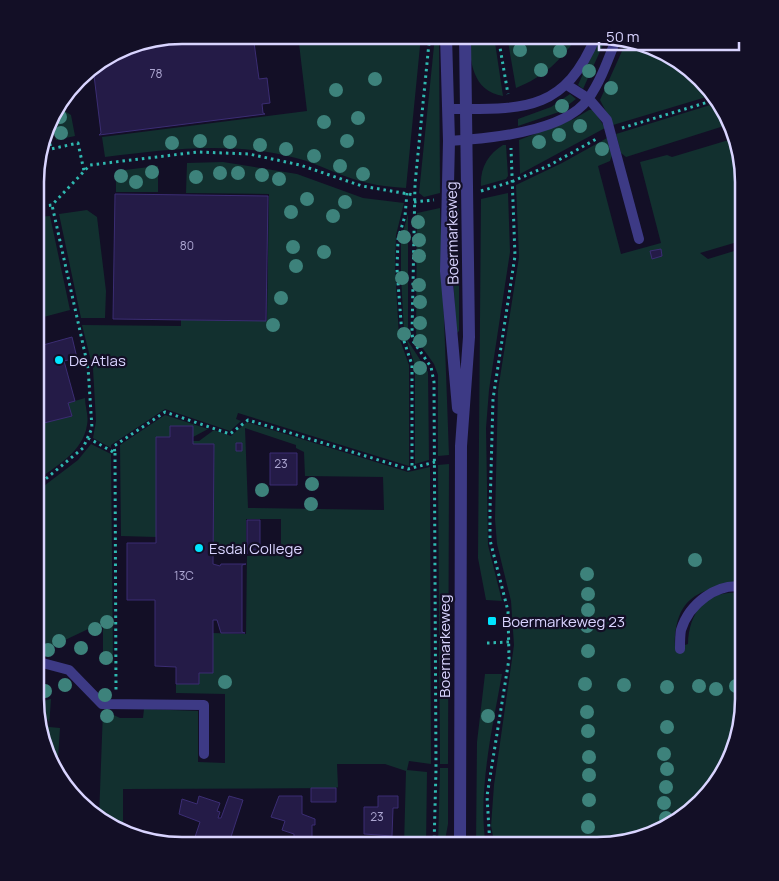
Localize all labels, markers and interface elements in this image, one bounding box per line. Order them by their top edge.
scale bar [599,20,739,52]
text: 50 m [606,26,640,47]
house number: 78 [150,65,163,82]
street label: Boermarkeweg [441,181,463,285]
house number: 80 [180,237,194,254]
place label: De Atlas [69,350,126,371]
marker: De Atlas [53,354,65,366]
house number: 23 [274,455,288,472]
place label: Esdal College [209,538,302,559]
marker: Esdal College [193,542,205,554]
house number: 13C [174,567,194,584]
street label: Boermarkeweg [434,594,455,698]
place label: Boermarkeweg 23 [502,611,625,632]
marker: Boermarkeweg 23 [486,615,498,627]
house number: 23 [370,808,384,825]

